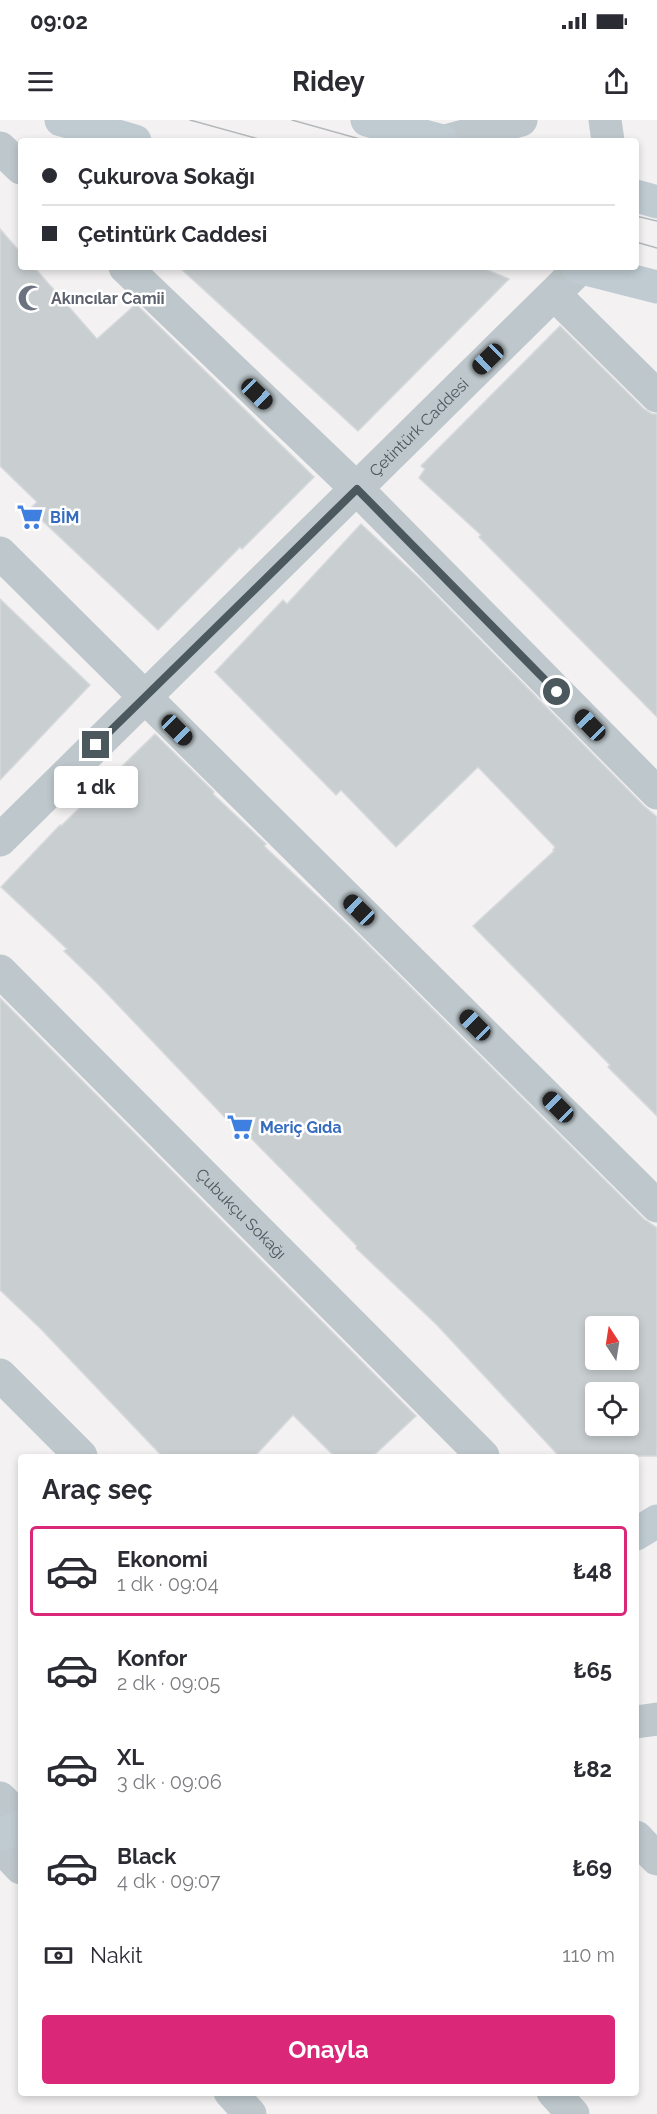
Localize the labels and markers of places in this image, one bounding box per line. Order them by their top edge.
mosque icon: Akıncılar Camii [16,283,46,313]
place label: Akıncılar Camii [51,289,165,308]
supermarket icon: BİM [15,502,45,532]
place label: BİM [50,507,79,527]
supermarket icon: Meriç Gıda [225,1112,255,1142]
place label: Meriç Gıda [260,1118,342,1137]

